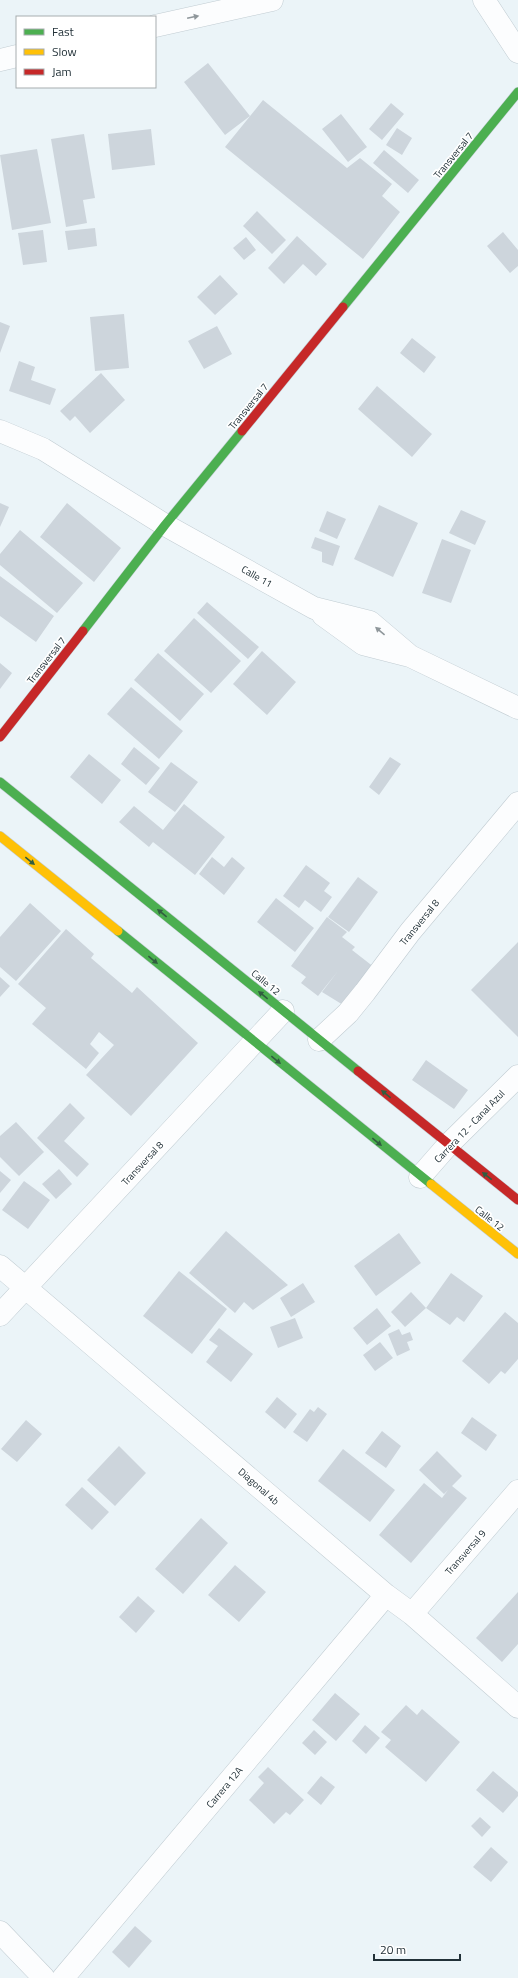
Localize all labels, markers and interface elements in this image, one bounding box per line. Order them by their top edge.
one-way arrow [187,14,199,20]
legend [16,16,156,88]
text: Fast [52,22,75,41]
text: Slow [52,42,77,61]
text: Jam [52,62,72,81]
street label: Transversal 7 [430,129,477,182]
street label: Transversal 7 [225,380,272,433]
street label: Calle 11 [238,562,275,591]
one-way arrow [375,626,385,635]
street label: Transversal 7 [23,634,69,687]
one-way arrow [25,856,36,865]
street label: Transversal 8 [396,896,443,949]
one-way arrow [157,909,168,917]
one-way arrow [148,956,159,964]
street label: Calle 12 [248,966,283,999]
one-way arrow [258,990,269,999]
one-way arrow [270,1055,281,1064]
street label: Carrera 12 - Canal Azul [430,1086,508,1166]
one-way arrow [380,1090,391,1099]
one-way arrow [371,1137,382,1146]
street label: Transversal 8 [118,1138,167,1189]
one-way arrow [482,1171,493,1180]
street label: Calle 12 [472,1202,508,1235]
street label: Diagonal 4b [235,1464,282,1508]
street label: Transversal 9 [441,1526,490,1578]
street label: Carrera 12A [203,1763,246,1811]
scale bar [374,1936,460,1962]
text: 20 m [380,1940,406,1959]

